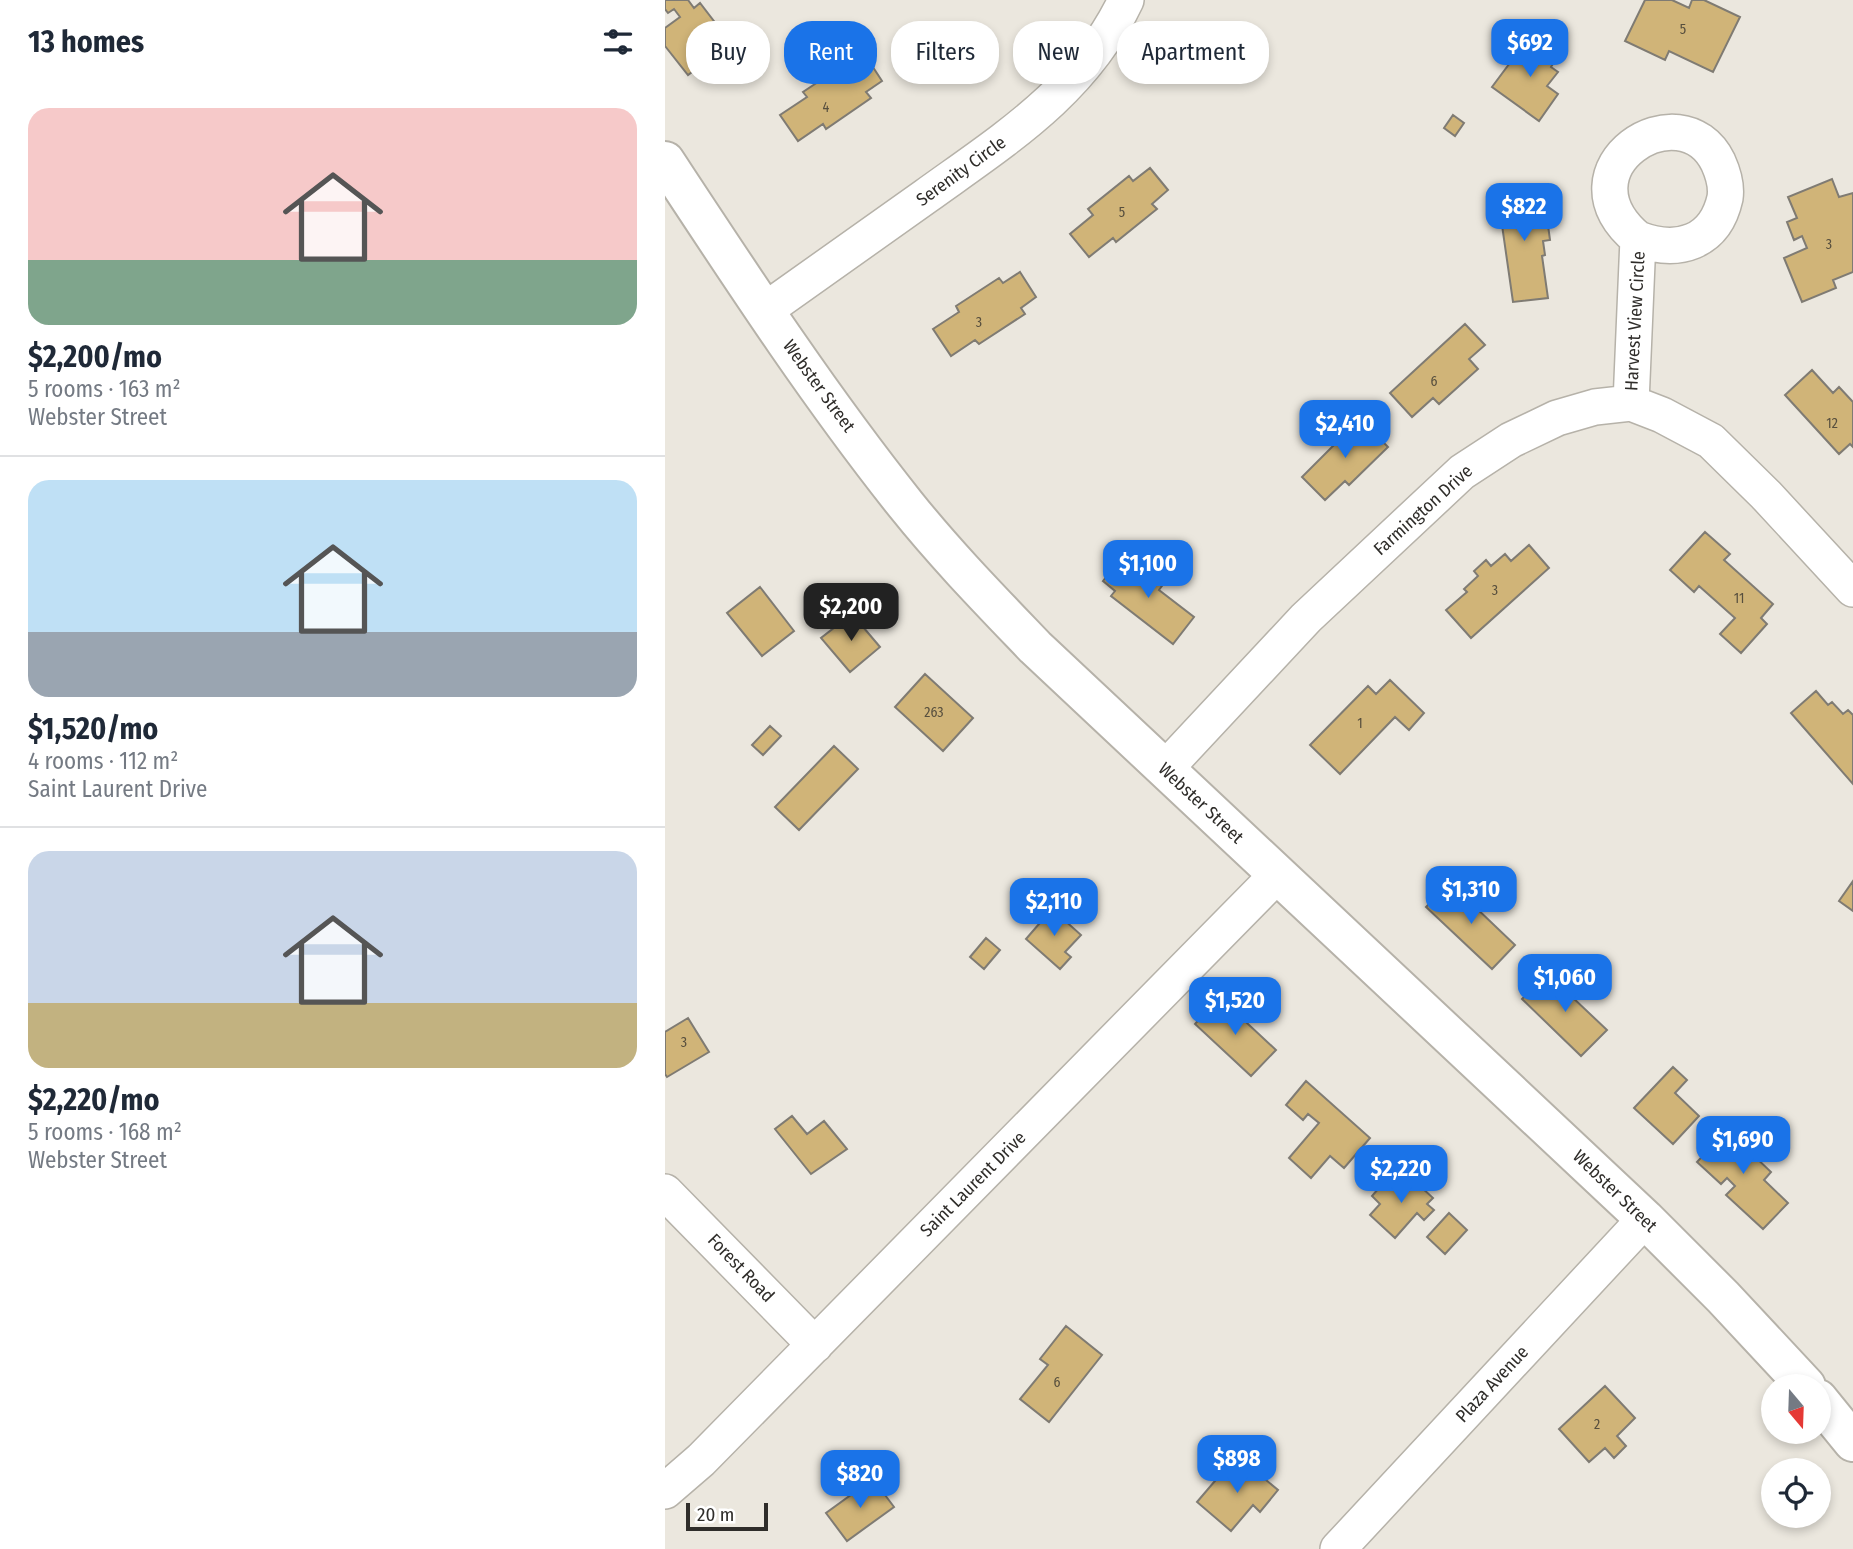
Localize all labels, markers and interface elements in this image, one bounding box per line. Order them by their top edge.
pin: $692 [1489,20,1571,79]
chip: Buy [686,21,770,84]
chip: Rent [784,21,877,84]
chip: Filters [891,21,999,84]
chip: New [1013,21,1103,84]
chip: Apartment [1117,21,1269,84]
house number: 5 [1680,21,1686,38]
icon: filters [599,23,637,61]
text: 13 homes [28,24,144,60]
text: $692 [1507,28,1553,56]
house number: 4 [823,99,830,116]
street label: Serenity Circle [912,131,1010,211]
icon: home [270,154,396,280]
pin: $822 [1483,184,1565,243]
text: $822 [1502,192,1546,220]
house number: 5 [1119,204,1125,221]
house number: 3 [1826,236,1832,253]
street label: Harvest View Circle [1620,250,1650,391]
house number: 3 [976,314,982,331]
street label: Webster Street [778,336,860,437]
text: $2,200/mo [28,339,162,375]
house number: 6 [1431,373,1438,390]
text: 5 rooms · 163 m² [28,375,181,403]
pin: $2,410 [1288,400,1402,460]
text: Webster Street [28,403,167,431]
text: $2,410 [1315,409,1375,437]
house number: 12 [1826,415,1838,432]
street label: Farmington Drive [1369,460,1477,560]
icon: home [270,526,396,652]
pin: $1,100 [1091,540,1205,600]
text: $1,100 [1119,549,1177,577]
house number: 3 [1492,582,1498,599]
pin: $2,200 [794,584,908,643]
house number: 11 [1734,590,1744,607]
text: $2,200 [820,592,882,620]
house number: 263 [924,704,944,721]
text: $1,520/mo [28,711,158,747]
house number: 1 [1357,715,1363,732]
text: 4 rooms · 112 m² [28,747,178,775]
street label: Webster Street [1154,758,1248,848]
text: Saint Laurent Drive [28,775,207,803]
pin: $1,310 [1414,866,1528,926]
text: $1,310 [1442,875,1500,903]
pin: $2,110 [997,878,1111,938]
text: $2,110 [1026,887,1082,915]
icon: home [270,897,396,1023]
pin: $1,060 [1508,954,1622,1014]
text: $1,060 [1534,963,1596,991]
pin: $1,520 [1178,978,1292,1037]
text: $1,520 [1205,986,1265,1014]
house number: 3 [681,1034,687,1051]
text: $2,220/mo [28,1082,160,1118]
pin: $1,690 [1686,1116,1800,1176]
text: 5 rooms · 168 m² [28,1118,182,1146]
text: $1,690 [1712,1125,1774,1153]
street label: Saint Laurent Drive [916,1127,1030,1241]
street label: Webster Street [1568,1145,1662,1237]
text: Webster Street [28,1146,167,1174]
pin: $2,220 [1344,1146,1458,1205]
text: $2,220 [1371,1154,1431,1182]
street label: Forest Road [703,1229,779,1307]
street label: Plaza Avenue [1451,1341,1533,1427]
house number: 6 [1054,1374,1061,1391]
north arrow [1761,1374,1831,1444]
map controls [1761,1374,1831,1528]
house number: 2 [1594,1416,1600,1433]
pin: $898 [1196,1436,1278,1495]
text: $898 [1213,1444,1261,1472]
pin: $820 [819,1450,901,1510]
button: locate [1761,1458,1831,1528]
text: $820 [837,1459,883,1487]
scale bar [686,1500,768,1532]
text: 20 m [697,1503,734,1526]

